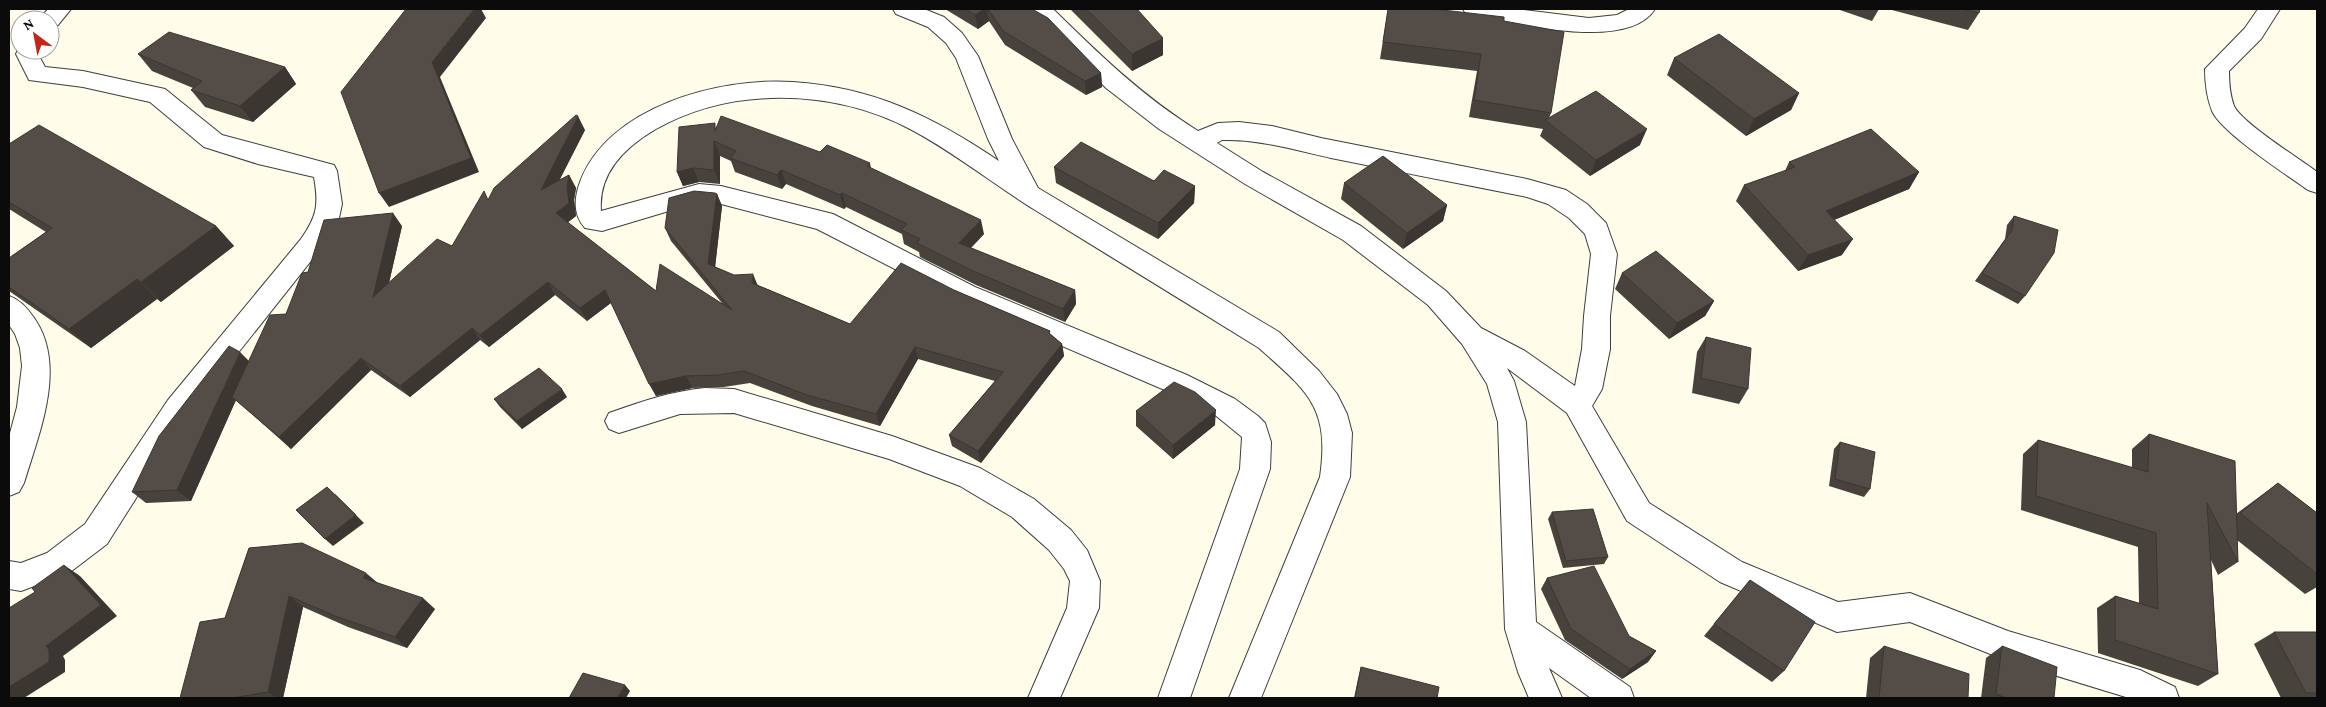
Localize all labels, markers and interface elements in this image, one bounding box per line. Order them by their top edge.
north arrow [10,10,60,60]
text: N [20,14,37,33]

